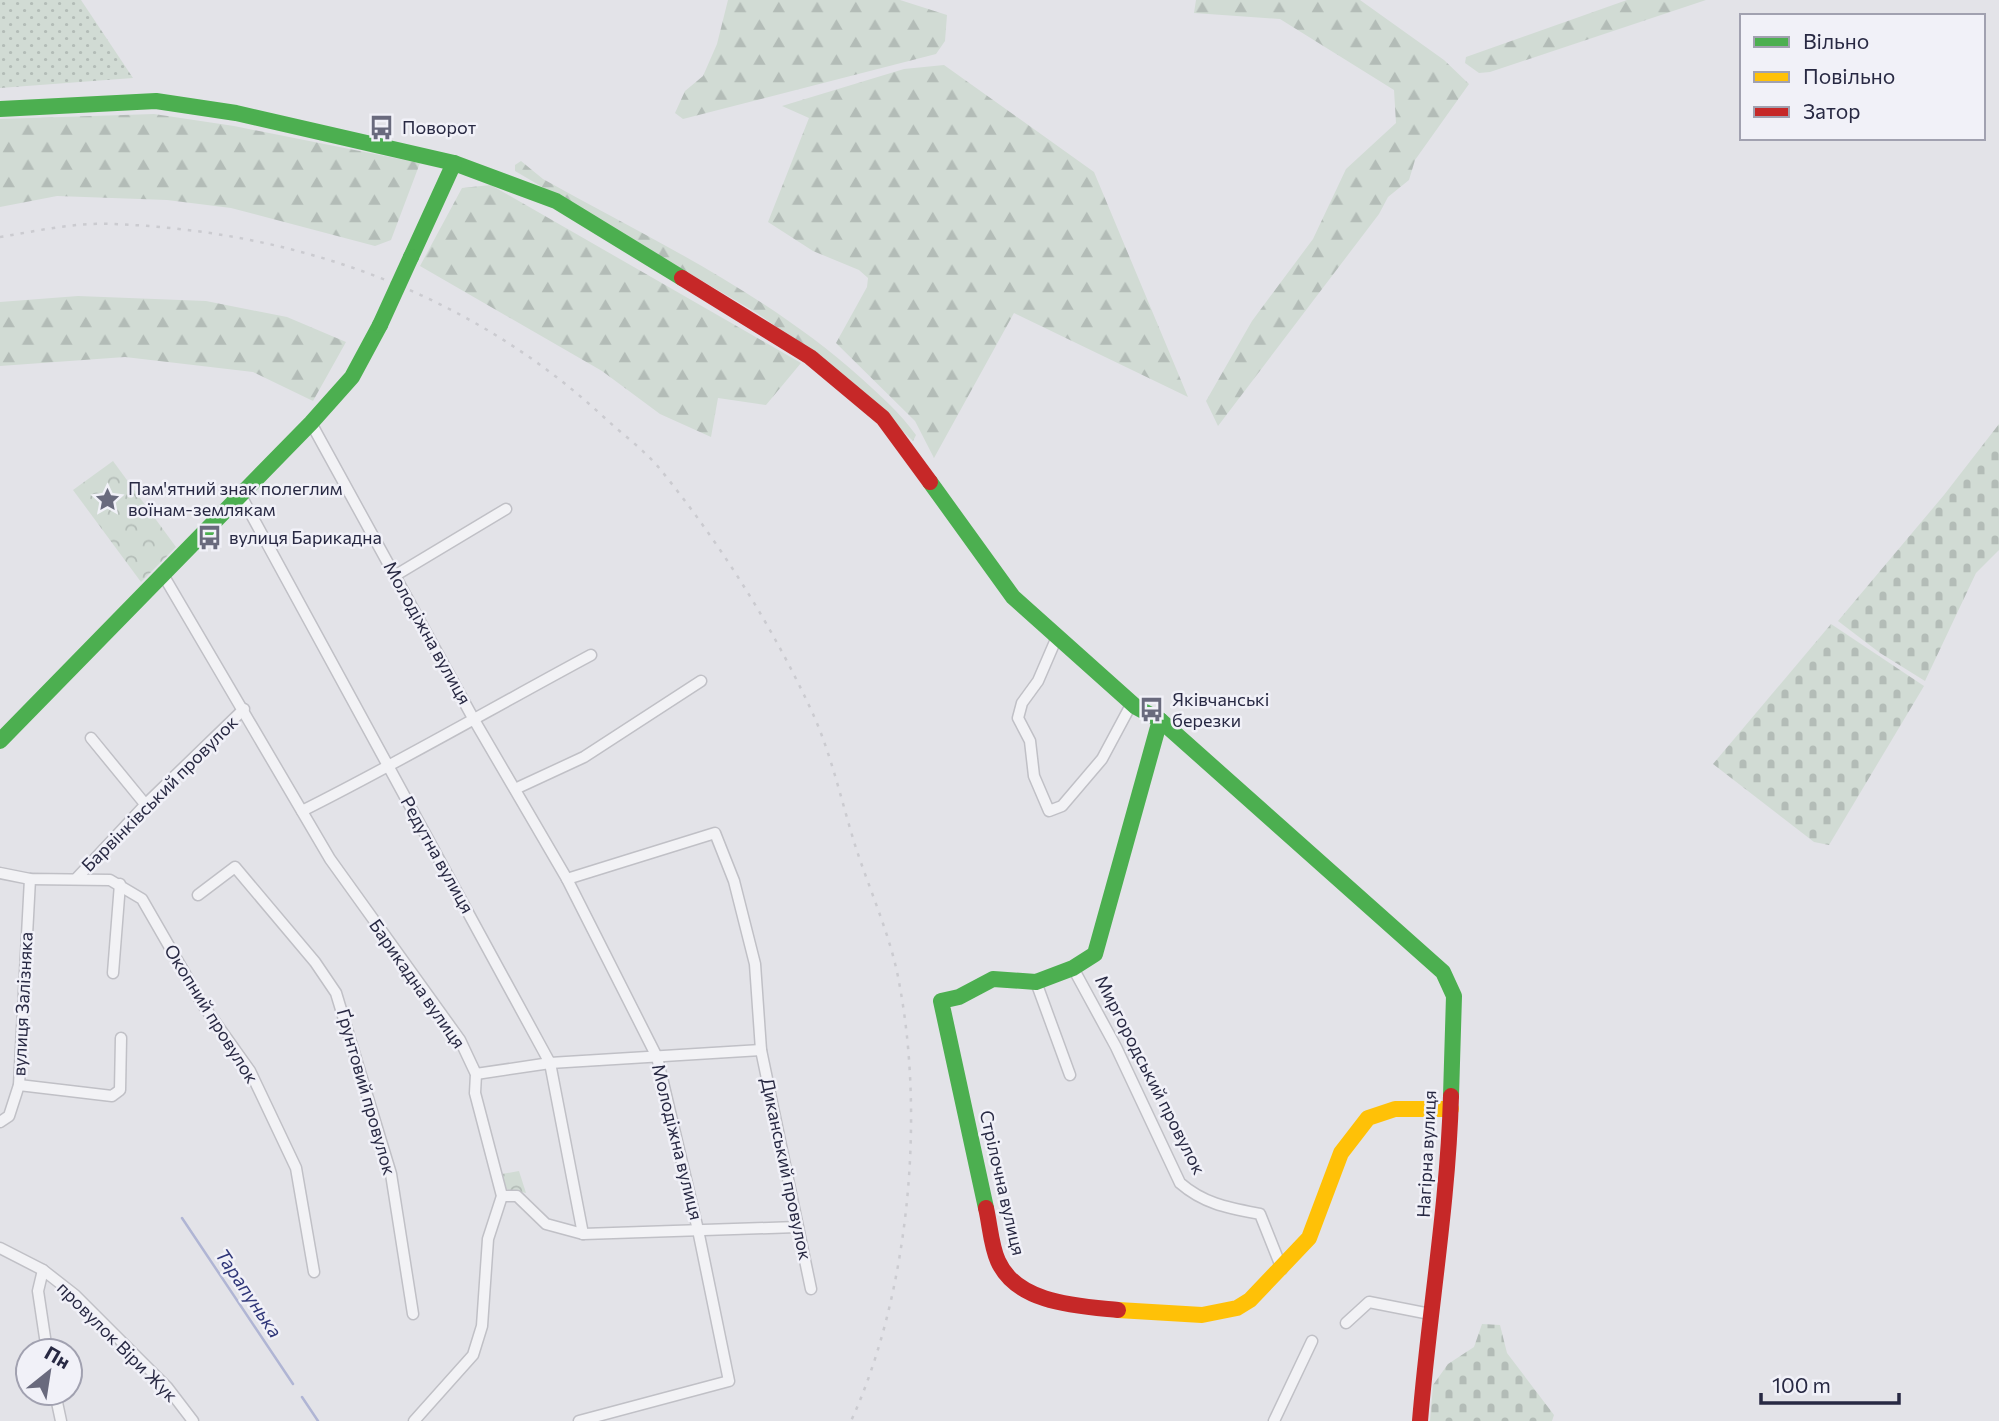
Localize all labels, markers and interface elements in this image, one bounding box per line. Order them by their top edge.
legend [1740,14,1985,140]
text: Вільно [1803,28,1869,53]
text: Повільно [1803,63,1895,88]
text: Затор [1803,98,1860,123]
bus stop icon: Поворот [368,114,396,142]
place label: Поворот [402,116,477,138]
place label: Пам'ятний знак полеглим воїнам-землякам [128,477,343,520]
place icon: Пам'ятний знак полеглим воїнам-землякам [94,485,122,513]
bus stop icon: вулиця Барикадна [195,524,223,552]
place label: вулиця Барикадна [229,526,382,548]
street label: Молодіжна вулиця [379,557,476,708]
place label: Яківчанські березки [1172,688,1269,731]
bus stop icon: Яківчанські березки [1138,696,1166,724]
street label: Барвінківський провулок [77,710,242,876]
street label: Редутна вулиця [397,792,479,917]
street label: Барикадна вулиця [365,915,471,1052]
street label: вулиця Залізняка [7,931,37,1077]
street label: Окопний провулок [160,940,264,1087]
street label: Миргородський провулок [1091,971,1211,1178]
street label: Ґрунтовий провулок [333,1006,401,1178]
street label: Молодіжна вулиця [648,1061,708,1222]
street label: Диканський провулок [757,1076,817,1262]
street label: Нагірна вулиця [1412,1090,1440,1218]
street label: Стрілочна вулиця [976,1108,1030,1257]
water label: Тарапунька [211,1244,288,1342]
street label: провулок Віри Жук [53,1276,183,1406]
north arrow [14,1337,84,1407]
text: Пн [41,1341,74,1373]
scale bar [1761,1362,1899,1406]
text: 100 m [1772,1372,1831,1397]

